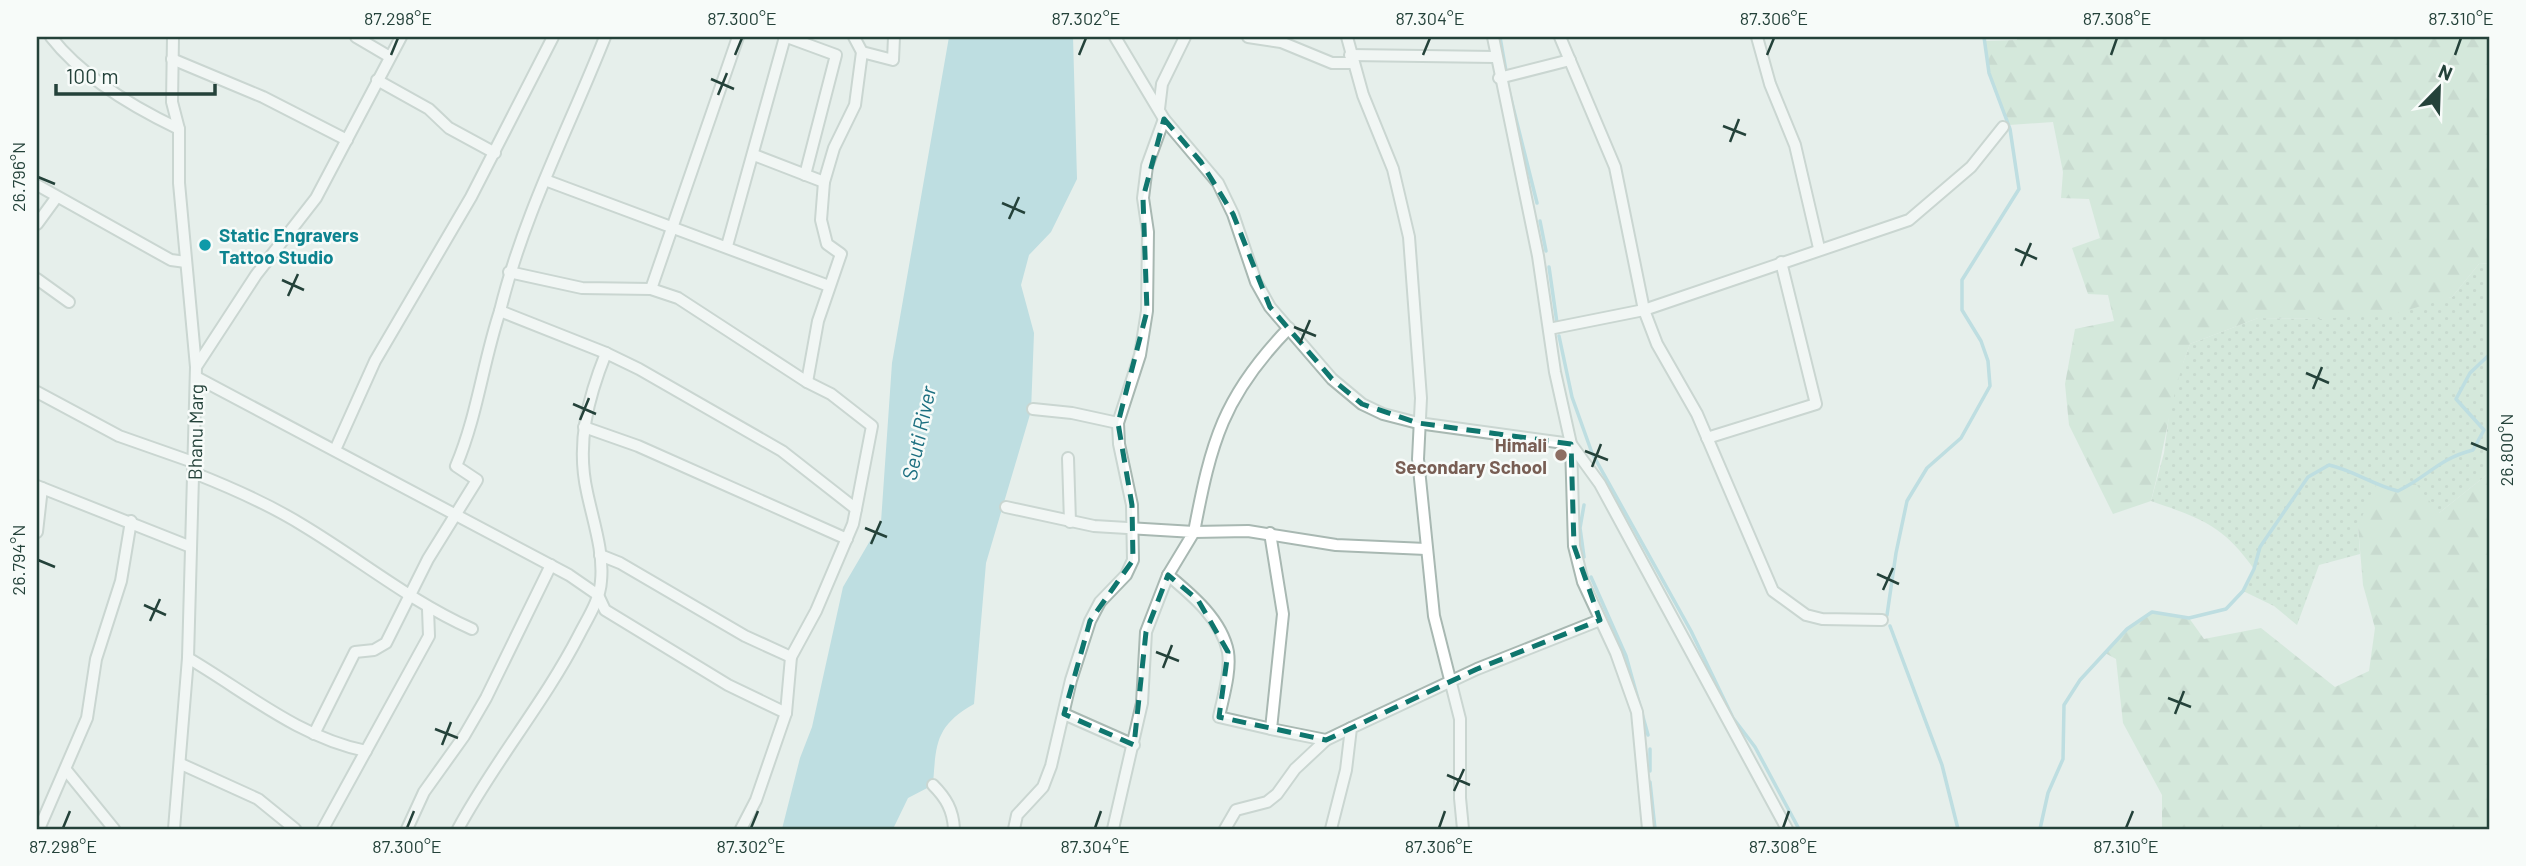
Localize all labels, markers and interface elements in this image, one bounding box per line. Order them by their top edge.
text: 87.298°E [364,7,432,29]
text: 87.300°E [707,7,777,29]
text: 87.302°E [1052,7,1120,29]
text: 87.304°E [1395,7,1465,29]
text: 87.306°E [1740,7,1808,29]
text: 87.308°E [2083,7,2151,29]
text: 87.310°E [2428,7,2494,29]
scale bar [56,52,215,96]
north arrow [2404,52,2474,122]
text: N [2436,59,2456,85]
text: 100 m [66,63,119,88]
text: 26.796°N [7,142,29,212]
place label: Static Engravers Tattoo Studio [219,223,359,268]
marker: Static Engravers Tattoo Studio [197,237,213,253]
water label: Seuti River [896,383,940,482]
street label: Bhanu Marg [183,384,207,480]
text: 26.800°N [2495,414,2517,486]
place label: Himali Secondary School [1395,433,1547,478]
marker: Himali Secondary School [1553,447,1569,463]
text: 26.794°N [7,525,29,595]
text: 87.298°E [29,835,97,857]
text: 87.300°E [372,835,442,857]
text: 87.302°E [717,835,785,857]
text: 87.304°E [1060,835,1130,857]
text: 87.306°E [1405,835,1473,857]
text: 87.308°E [1749,835,1817,857]
text: 87.310°E [2093,835,2159,857]

